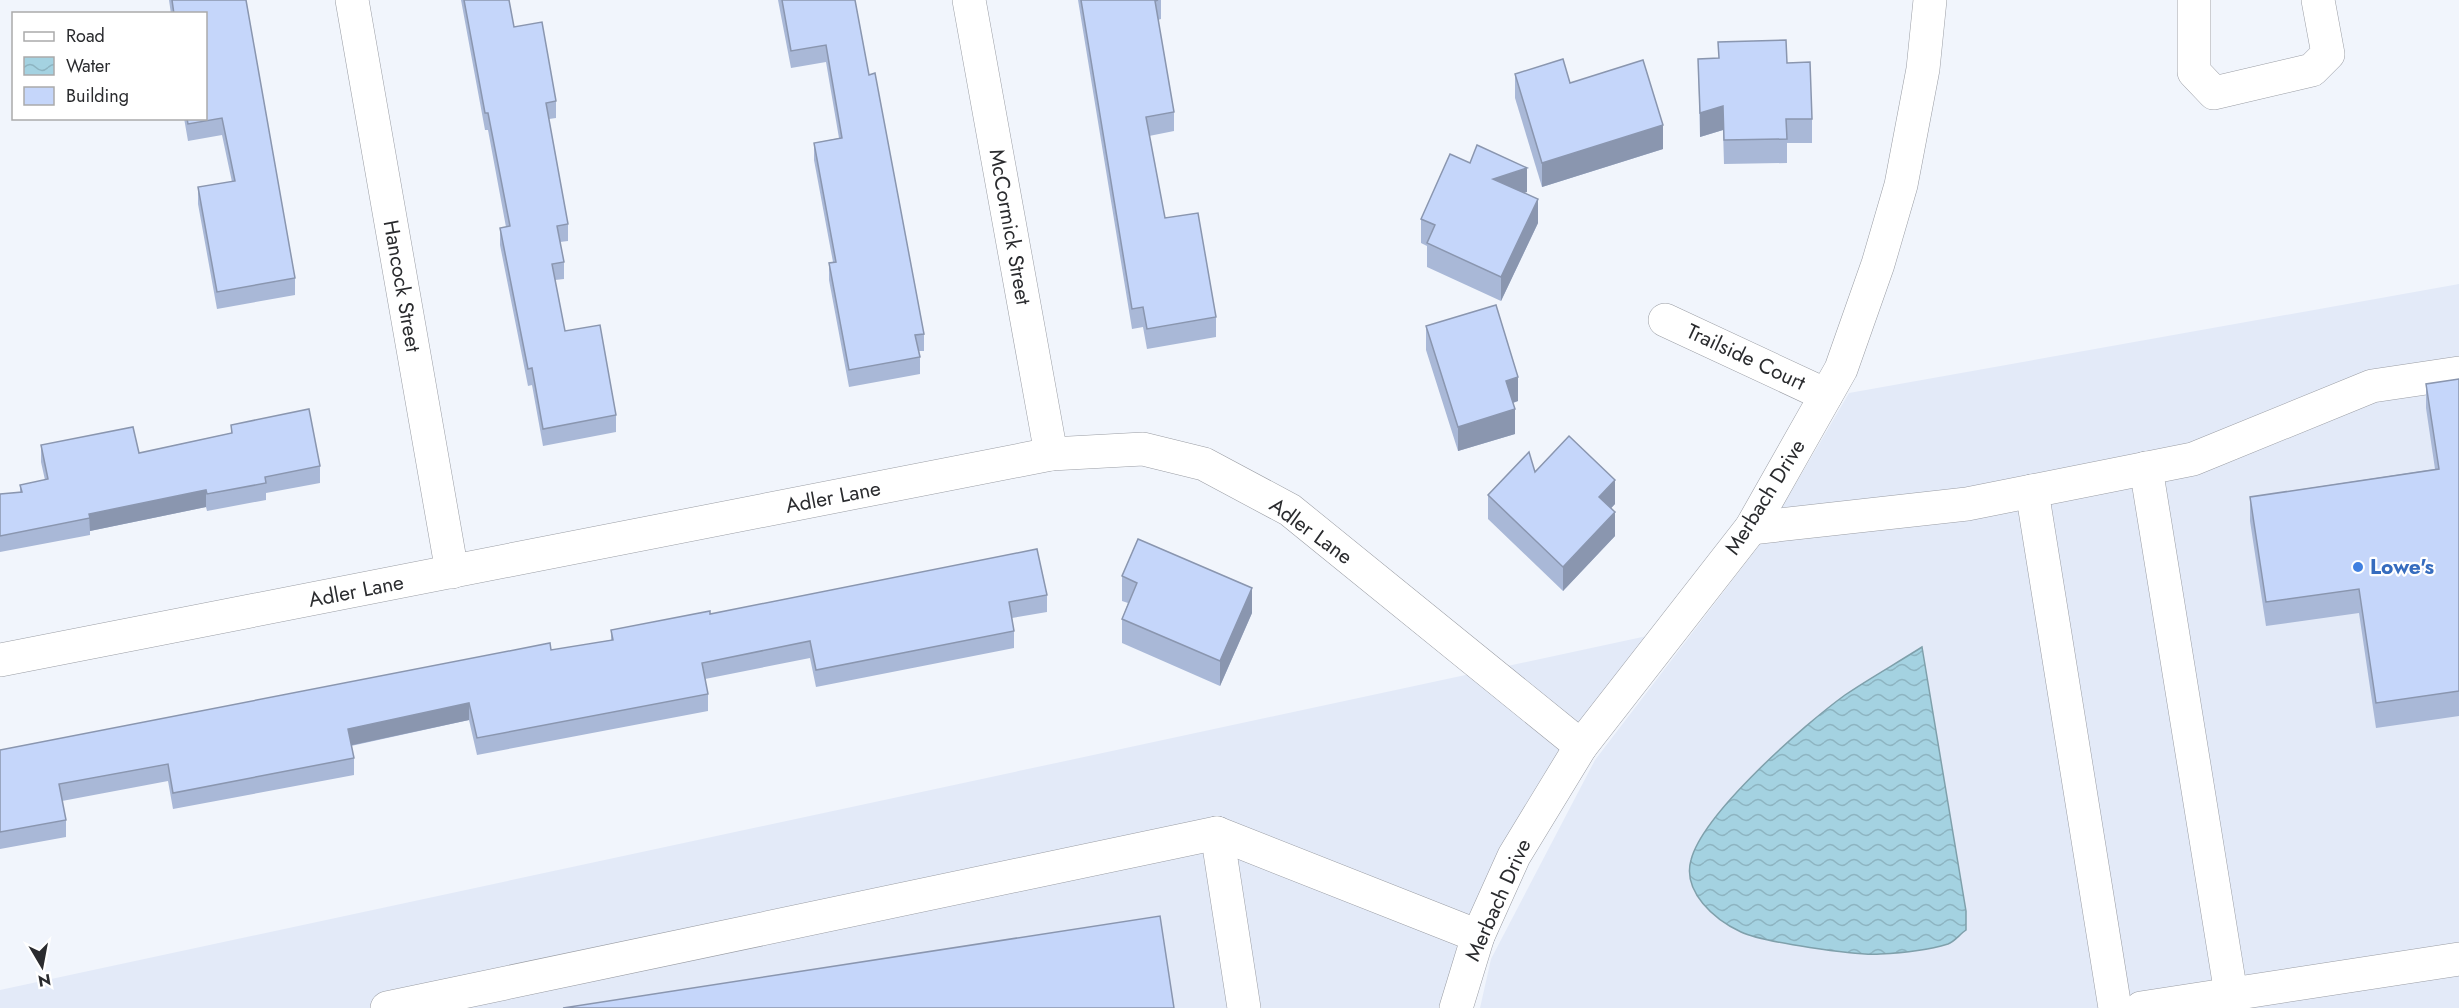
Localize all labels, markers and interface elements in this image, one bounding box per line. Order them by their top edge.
legend [12,12,207,120]
text: Road [66,23,105,49]
text: Water [66,53,111,79]
text: Building [66,83,129,109]
street label: McCormick Street [982,147,1038,307]
street label: Hancock Street [376,218,428,354]
street label: Trailside Court [1682,316,1810,398]
street label: Merbach Drive [1718,433,1813,561]
street label: Adler Lane [783,473,883,521]
street label: Adler Lane [1263,491,1359,572]
place label: Lowe's [2370,552,2435,582]
marker: Lowe's [2351,560,2365,574]
street label: Adler Lane [306,567,406,615]
street label: Merbach Drive [1458,834,1538,966]
north arrow [12,936,72,996]
text: N [36,968,53,993]

